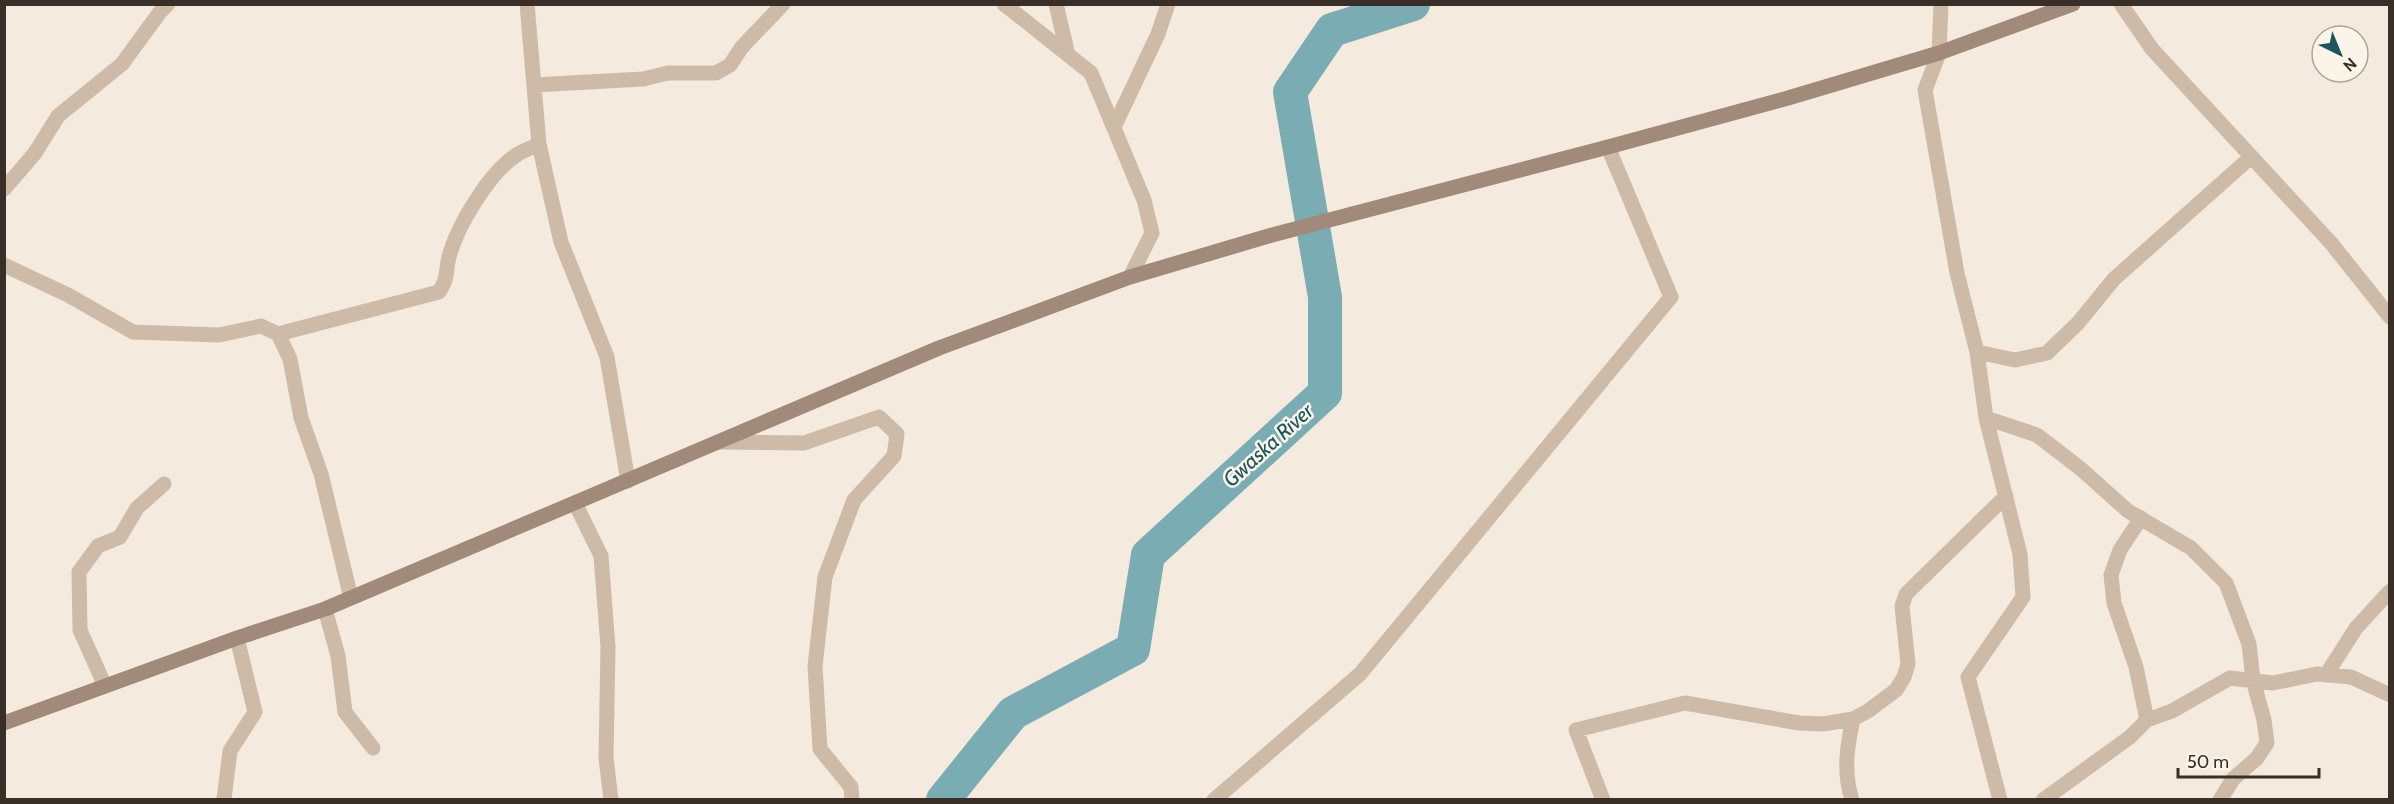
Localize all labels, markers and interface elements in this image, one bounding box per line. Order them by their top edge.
north arrow [2310,24,2370,84]
text: N [2339,54,2361,75]
water label: Gwaska River [1218,397,1319,492]
scale bar [2178,741,2319,779]
text: 50 m [2187,751,2229,773]

